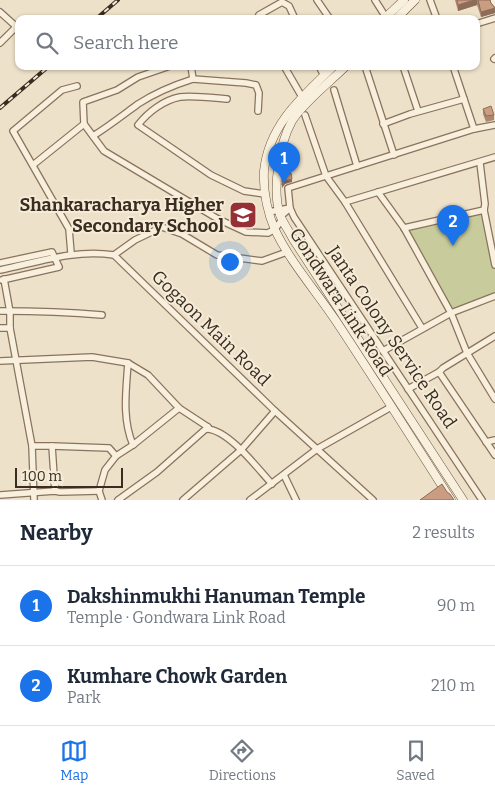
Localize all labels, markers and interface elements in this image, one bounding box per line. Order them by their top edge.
search box [15,15,480,70]
icon: search [33,29,61,57]
text: Search here [73,31,178,54]
pin: 1 [268,142,300,183]
place label: Shankaracharya Higher Secondary School [19,194,225,237]
school or university icon: Shankaracharya Higher Secondary School [228,200,258,230]
pin: 2 [437,205,469,246]
street label: Gondwara Link Road [285,224,397,381]
street label: Janta Colony Service Road [322,241,462,433]
your location [217,249,243,275]
street label: Gogaon Main Road [147,266,275,391]
scale bar [15,465,122,488]
text: 100 m [22,468,62,485]
text: Nearby [20,520,93,546]
text: 2 results [412,523,475,542]
text: Dakshinmukhi Hanuman Temple [67,585,366,608]
text: 1 [33,596,39,615]
text: 90 m [437,596,475,615]
text: Temple · Gondwara Link Road [67,608,286,627]
text: Kumhare Chowk Garden [67,665,287,688]
text: 2 [31,676,41,695]
text: 210 m [431,676,475,695]
text: Park [67,688,101,707]
tab: Map [60,737,88,784]
tab: Directions [209,737,276,784]
tab: Saved [396,737,435,784]

